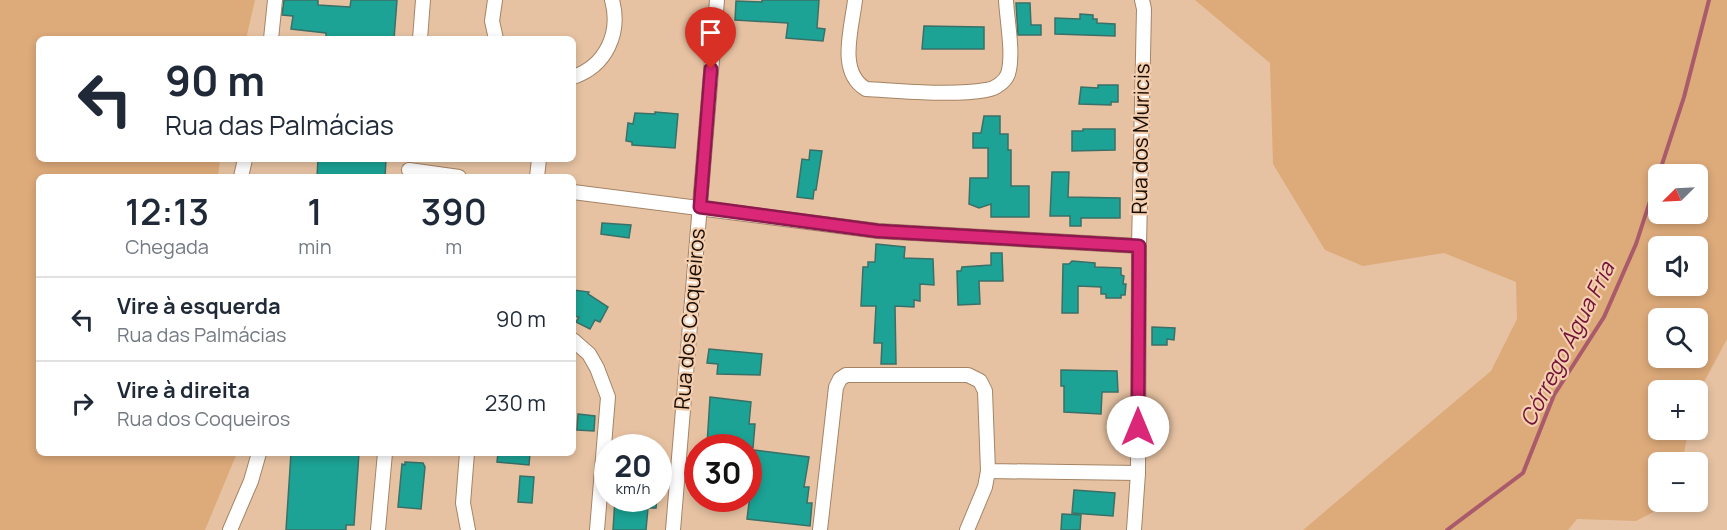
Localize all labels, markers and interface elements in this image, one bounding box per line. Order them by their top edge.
pin [685,7,736,69]
icon: arrive [694,16,727,49]
text: 90 m [165,51,265,109]
icon: left [66,60,144,138]
street label: Rua dos Muricis [1125,63,1155,215]
text: Rua das Palmácias [165,106,394,143]
north arrow [1648,164,1708,224]
map controls [1648,164,1708,512]
text: 12:13 [125,187,209,236]
text: 1 [307,187,323,236]
text: 390 [421,187,487,236]
street label: Rua dos Coqueiros [667,227,711,411]
text: Chegada [125,233,209,260]
text: min [298,233,332,260]
text: m [445,233,462,260]
button: sound [1648,236,1708,296]
water label: Córrego Água Fria [1513,255,1622,431]
text: Vire à esquerda [117,291,281,321]
icon: left [66,303,99,336]
text: 90 m [496,304,546,334]
button: search [1648,308,1708,368]
text: Rua das Palmácias [117,321,287,348]
text: Vire à direita [117,375,250,405]
button: + [1648,380,1708,440]
icon: right [66,387,99,420]
text: 230 m [485,388,546,418]
position arrow [1106,395,1170,459]
text: Rua dos Coqueiros [117,405,290,432]
speed limit sign: 30 [684,434,762,512]
text: 20 [614,445,652,486]
button: − [1648,452,1708,512]
text: km/h [616,478,650,499]

